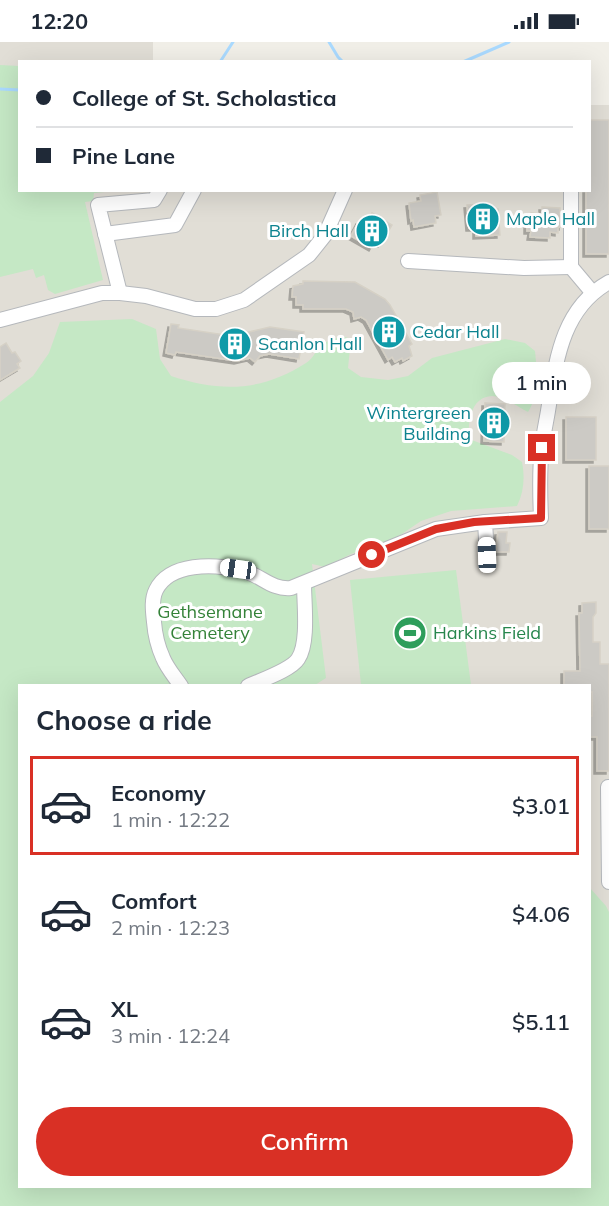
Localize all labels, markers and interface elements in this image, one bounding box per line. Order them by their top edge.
text: 12:20 [30,7,88,35]
text: College of St. Scholastica [72,84,337,112]
text: Pine Lane [72,142,175,170]
building icon: Maple Hall [465,201,501,237]
place label: Maple Hall [506,207,595,230]
building icon: Birch Hall [354,213,390,249]
place label: Birch Hall [269,219,349,242]
building icon: Cedar Hall [371,314,407,350]
place label: Cedar Hall [412,320,499,343]
building icon: Scanlon Hall [217,326,253,362]
place label: Scanlon Hall [258,332,362,355]
callout: 1 min [492,361,592,403]
text: 1 min [516,370,567,395]
place label: Wintergreen Building [366,401,471,445]
building icon: Wintergreen Building [476,405,512,441]
route end [528,434,555,461]
car [477,537,497,573]
route start [358,541,385,568]
car [219,558,257,580]
park label: Gethsemane Cemetery [157,600,263,644]
sports icon: Harkins Field [392,615,428,651]
place label: Harkins Field [433,621,541,644]
text: Choose a ride [36,703,212,737]
icon: car [39,779,93,833]
text: Economy [111,779,206,807]
text: $3.01 [512,792,570,820]
text: 1 min · 12:22 [111,807,230,832]
icon: car [39,887,93,941]
text: Comfort [111,887,197,915]
text: $4.06 [512,900,570,928]
text: 2 min · 12:23 [111,915,230,940]
icon: car [39,995,93,1049]
text: XL [111,995,138,1023]
text: $5.11 [512,1008,570,1036]
text: 3 min · 12:24 [111,1023,230,1048]
button: Confirm [36,1107,573,1176]

